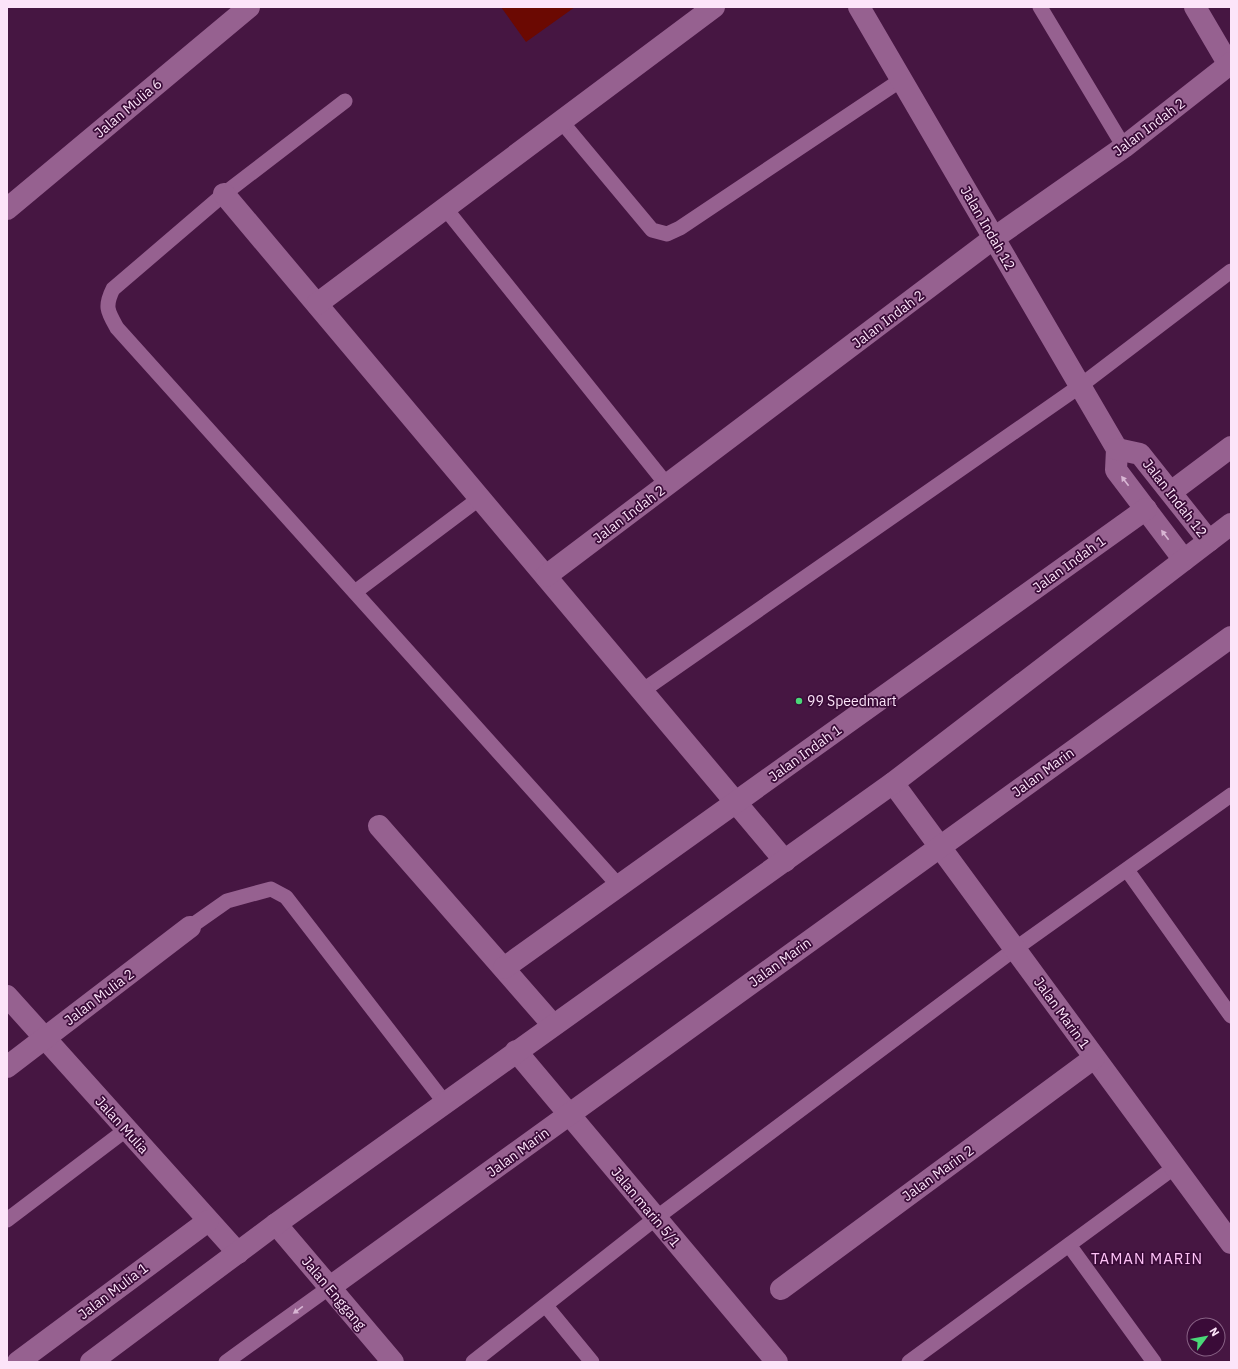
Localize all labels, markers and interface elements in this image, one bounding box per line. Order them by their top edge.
street label: Jalan Mulia 6 [90,74,166,142]
street label: Jalan Indah 2 [1109,94,1189,160]
street label: Jalan Indah 12 [957,183,1019,273]
street label: Jalan Indah 2 [848,286,928,352]
street label: Jalan Indah 12 [1139,455,1211,541]
one-way arrow [1120,476,1129,487]
street label: Jalan Indah 2 [589,481,669,547]
one-way arrow [1161,529,1169,540]
street label: Jalan Indah 1 [1029,531,1109,597]
place label: 99 Speedmart [807,692,897,710]
marker: 99 Speedmart [794,696,804,706]
street label: Jalan Indah 1 [765,720,845,786]
street label: Jalan Marin [1008,743,1078,801]
street label: Jalan Marin [745,933,815,991]
street label: Jalan Mulia 2 [60,965,138,1029]
street label: Jalan Marin 1 [1030,974,1094,1052]
street label: Jalan Mulia [91,1092,153,1158]
street label: Jalan Marin [483,1123,553,1181]
street label: Jalan Marin 2 [899,1141,977,1205]
street label: Jalan marin 5/1 [607,1163,685,1251]
district label: TAMAN MARIN [1091,1249,1203,1268]
street label: Jalan Enggang [298,1252,370,1334]
street label: Jalan Mulia 1 [74,1259,152,1323]
one-way arrow [293,1306,304,1314]
north arrow [1186,1317,1226,1357]
text: N [1206,1325,1223,1339]

